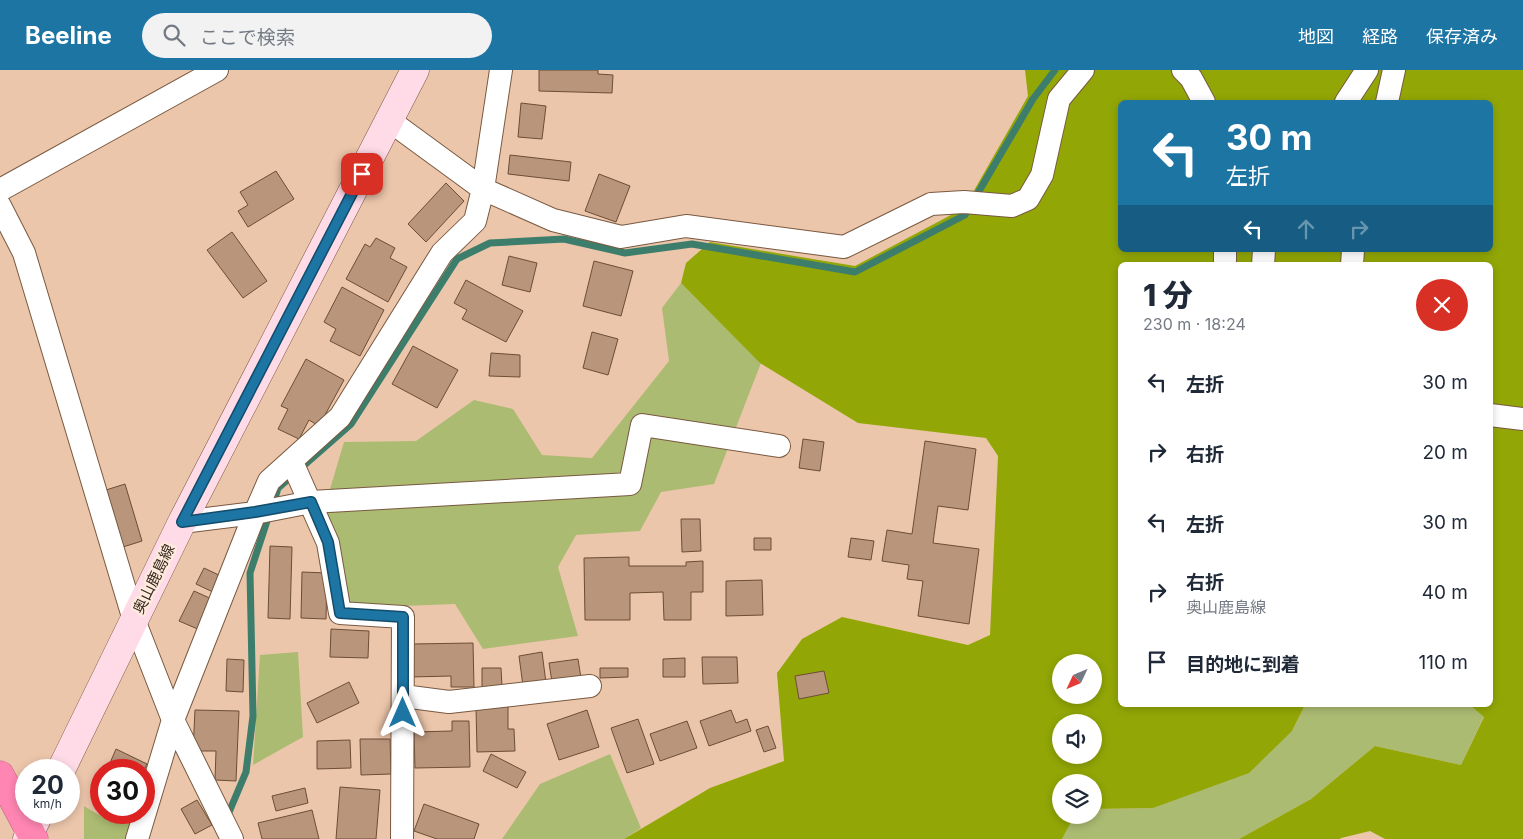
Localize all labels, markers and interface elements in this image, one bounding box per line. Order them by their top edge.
search box [142,13,492,58]
text: Beeline [25,21,112,50]
icon: search [160,21,188,49]
text: ここで検索 [200,26,295,49]
text: 地図 [1298,26,1334,47]
text: 経路 [1362,26,1398,47]
text: 保存済み [1426,26,1498,47]
text: 30 m [1226,116,1312,158]
icon: left [1143,120,1208,185]
pin [341,153,383,195]
icon: arrive [348,160,376,188]
text: 左折 [1226,163,1270,189]
icon: left [1239,215,1267,243]
icon: ahead [1292,215,1320,243]
icon: right [1345,215,1373,243]
text: 1 分 [1143,277,1193,313]
button: close [1416,279,1468,331]
text: 230 m · 18:24 [1143,314,1246,334]
icon: left [1143,368,1171,396]
text: 30 m [1422,371,1468,394]
text: 左折 [1186,373,1224,396]
icon: right [1143,438,1171,466]
text: 20 m [1422,441,1468,464]
text: 右折 [1186,443,1224,466]
icon: left [1143,508,1171,536]
text: 30 m [1422,511,1468,534]
text: 左折 [1186,513,1224,536]
street label: 奥山鹿島線 [129,541,179,617]
text: 右折 [1186,571,1224,594]
icon: right [1143,578,1171,606]
text: 40 m [1422,581,1468,604]
text: 奥山鹿島線 [1186,597,1266,617]
icon: arrive [1143,648,1171,676]
text: 110 m [1419,651,1468,674]
text: 目的地に到着 [1186,653,1300,676]
north arrow [1052,654,1102,704]
map controls [1052,654,1102,824]
position arrow [376,686,428,738]
button: sound [1052,714,1102,764]
speed limit sign: 30 [90,759,155,824]
text: 20 [31,770,64,800]
button: layers [1052,774,1102,824]
text: km/h [33,796,62,811]

